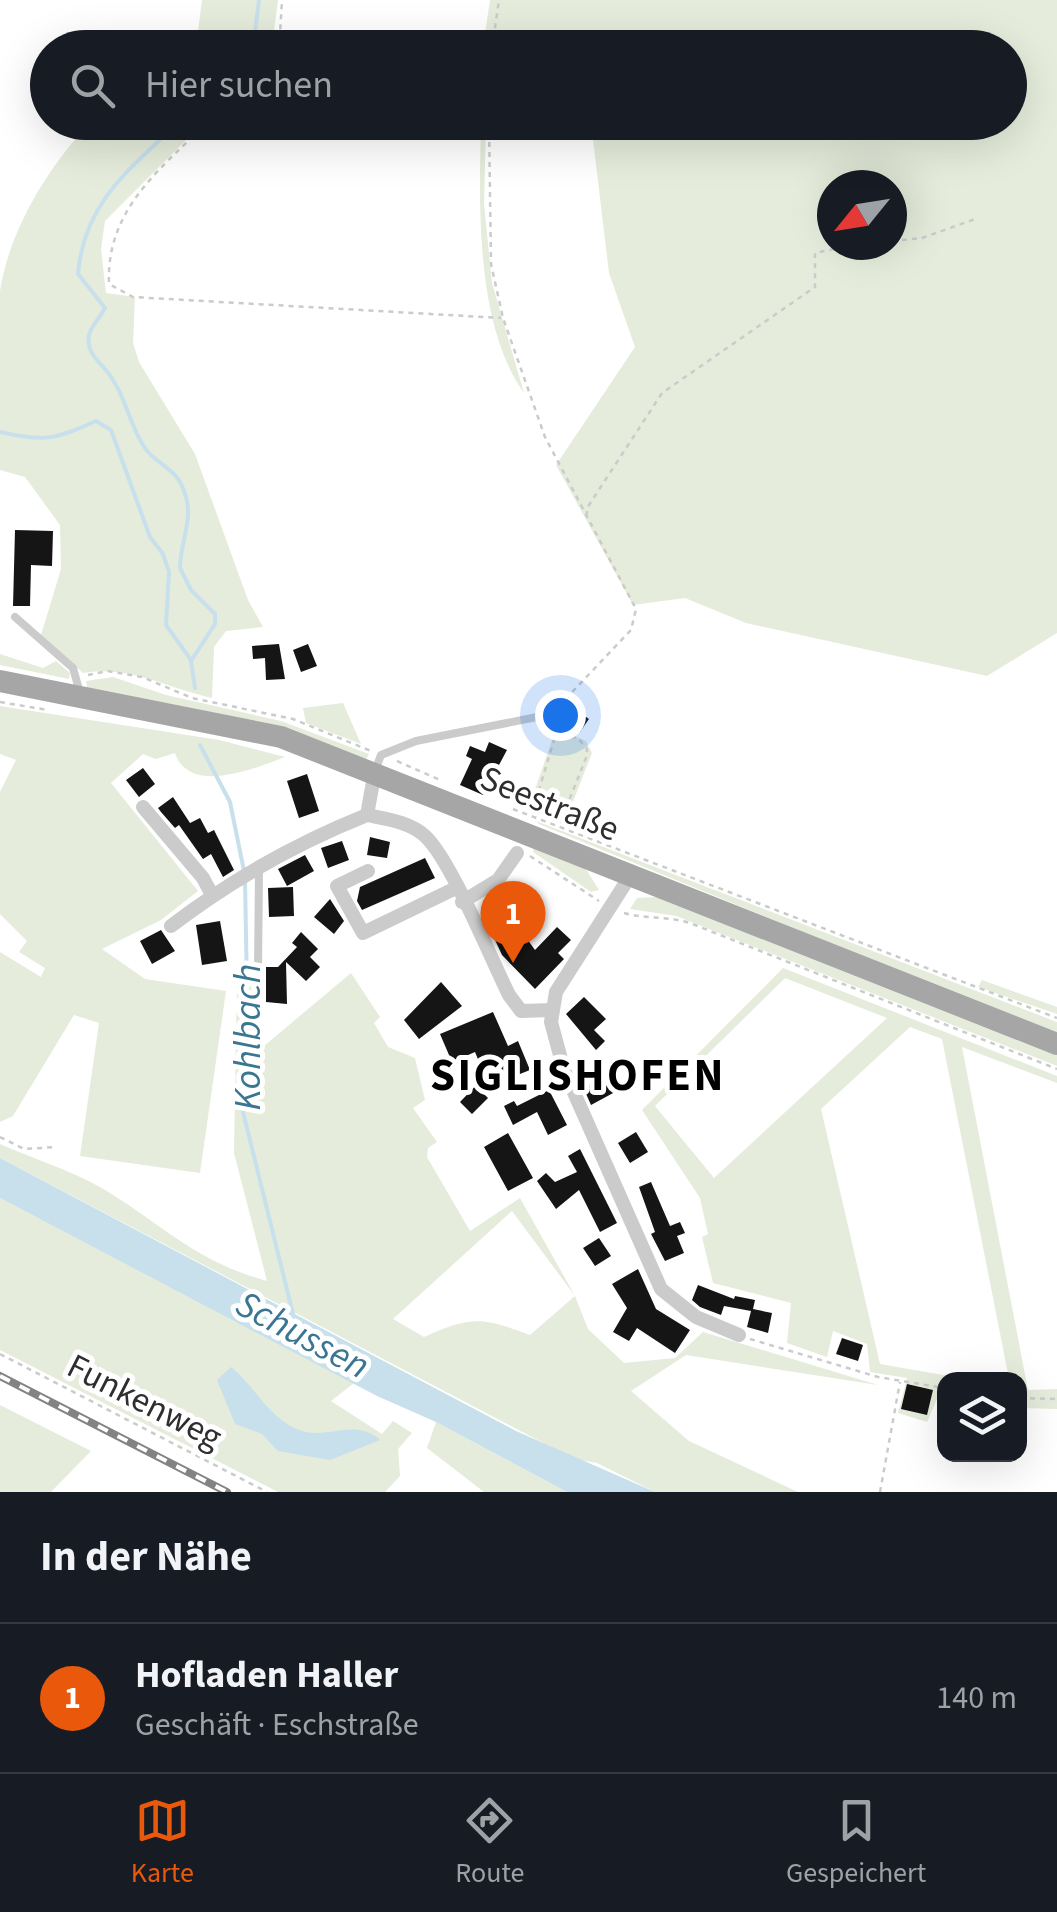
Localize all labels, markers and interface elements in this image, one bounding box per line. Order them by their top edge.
search box [30,30,1027,140]
icon: search [65,58,120,113]
text: Hier suchen [145,58,333,112]
north arrow [817,170,907,260]
your location [535,690,586,741]
street label: Seestraße [473,753,627,854]
pin: 1 [480,880,546,963]
water label: Kohlbach [221,964,275,1110]
district label: SIGLISHOFEN [430,1044,726,1108]
water label: Schussen [226,1277,379,1393]
street label: Funkenweg [58,1342,231,1462]
map controls [937,1372,1027,1462]
button: layers [937,1372,1027,1462]
text: In der Nähe [40,1527,252,1587]
text: Hofladen Haller [135,1648,398,1702]
text: 1 [64,1675,81,1721]
text: 140 m [936,1675,1017,1721]
text: Geschäft · Eschstraße [135,1702,419,1748]
tab: Karte [131,1793,194,1893]
tab: Route [455,1793,524,1893]
tab: Gespeichert [786,1793,926,1893]

